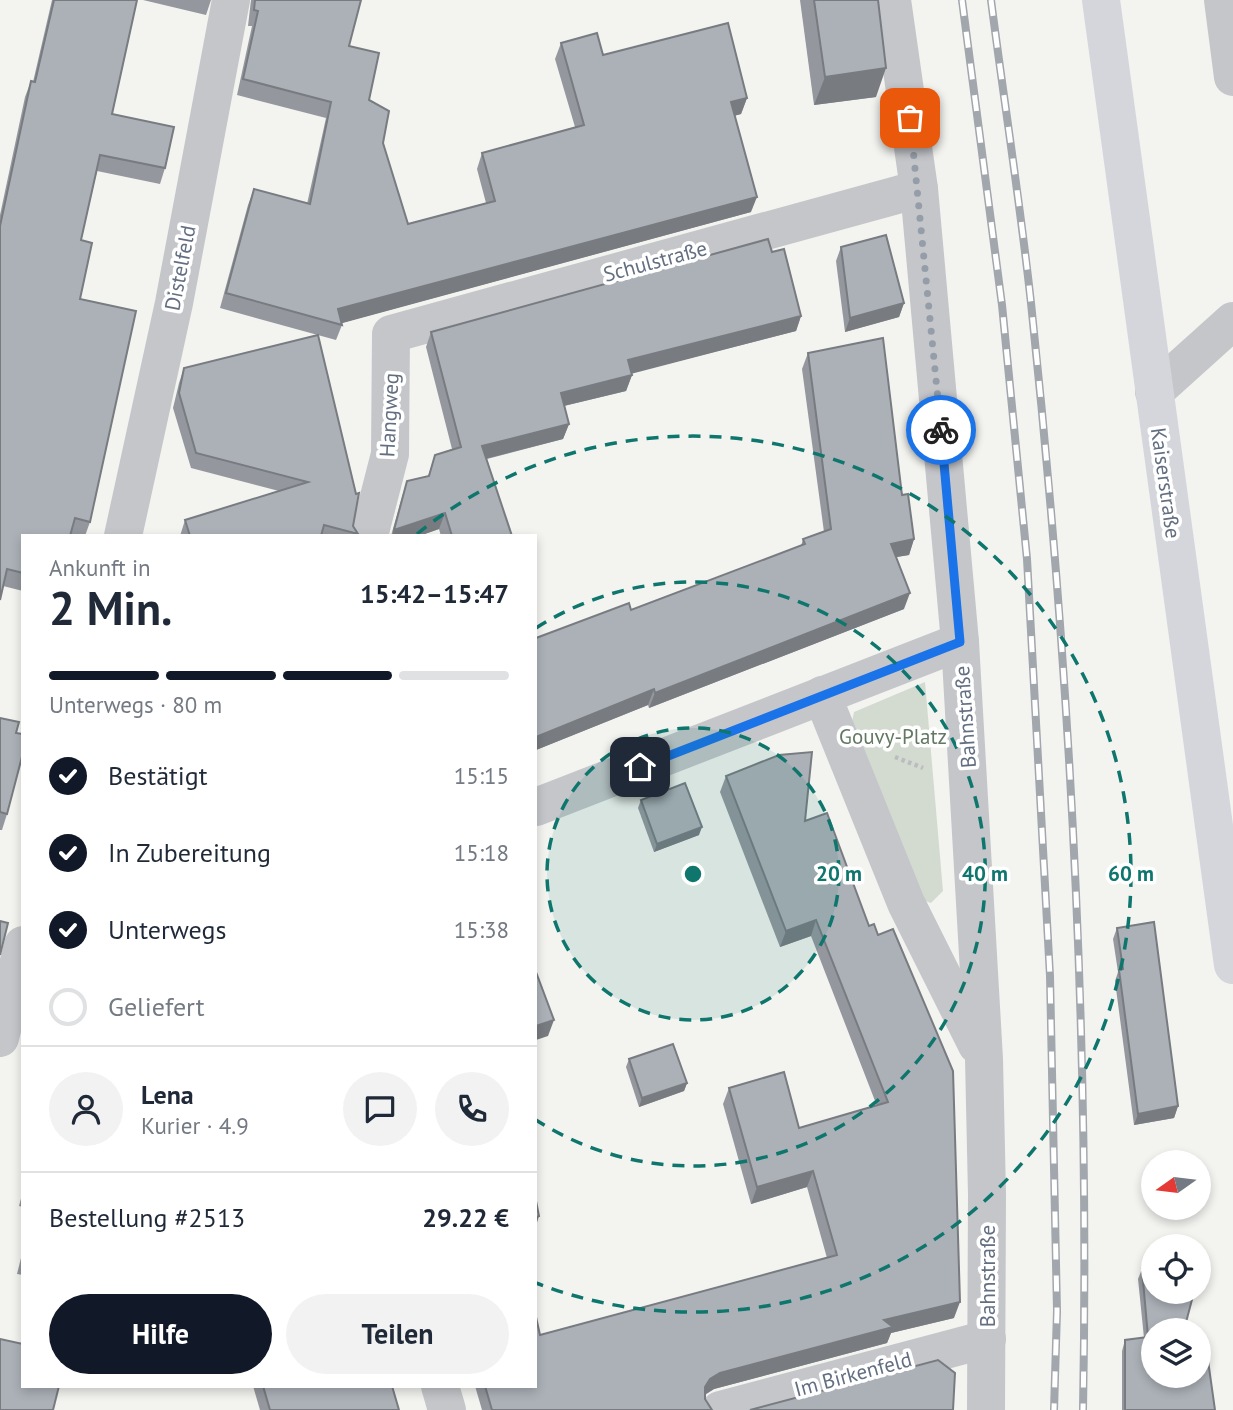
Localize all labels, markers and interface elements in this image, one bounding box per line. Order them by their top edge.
pin [880,88,940,148]
icon: bag [891,99,929,137]
street label: Distelfeld [158,223,202,313]
street label: Schulstraße [600,234,710,288]
street label: Hangweg [373,372,405,458]
courier [906,395,976,465]
icon: bike [922,411,960,449]
street label: Kaiserstraße [1145,426,1187,540]
text: Ankunft in [49,553,151,582]
text: 15:42–15:47 [360,577,509,610]
text: 2 Min. [49,578,172,638]
street label: Bahnstraße [948,665,982,769]
text: Unterwegs · 80 m [49,690,222,719]
park label: Gouvy-Platz [839,723,947,750]
pin [610,737,670,797]
icon: home [621,748,659,786]
icon: check [49,757,87,795]
text: Bestätigt [108,759,208,792]
text: 15:15 [454,761,509,790]
icon: check [49,834,87,872]
text: In Zubereitung [108,836,271,869]
text: 15:18 [454,838,509,867]
text: 20 m [816,860,862,887]
text: 40 m [962,860,1008,887]
text: 60 m [1108,860,1154,887]
centre of rings [681,862,705,886]
icon: check [49,911,87,949]
text: Unterwegs [108,913,226,946]
text: 15:38 [454,915,509,944]
text: Geliefert [108,990,205,1023]
button: person [49,1072,123,1146]
button: chat [343,1072,417,1146]
button: phone [435,1072,509,1146]
text: Lena [141,1078,194,1111]
text: Kurier · 4.9 [141,1111,249,1140]
north arrow [1141,1150,1211,1220]
map controls [1141,1150,1211,1388]
text: Bestellung #2513 [49,1201,245,1234]
text: 29.22 € [422,1201,509,1234]
street label: Bahnstraße [974,1225,1001,1327]
button: locate [1141,1234,1211,1304]
button: Hilfe [49,1294,272,1374]
button: Teilen [286,1294,509,1374]
button: layers [1141,1318,1211,1388]
street label: Im Birkenfeld [791,1345,915,1403]

